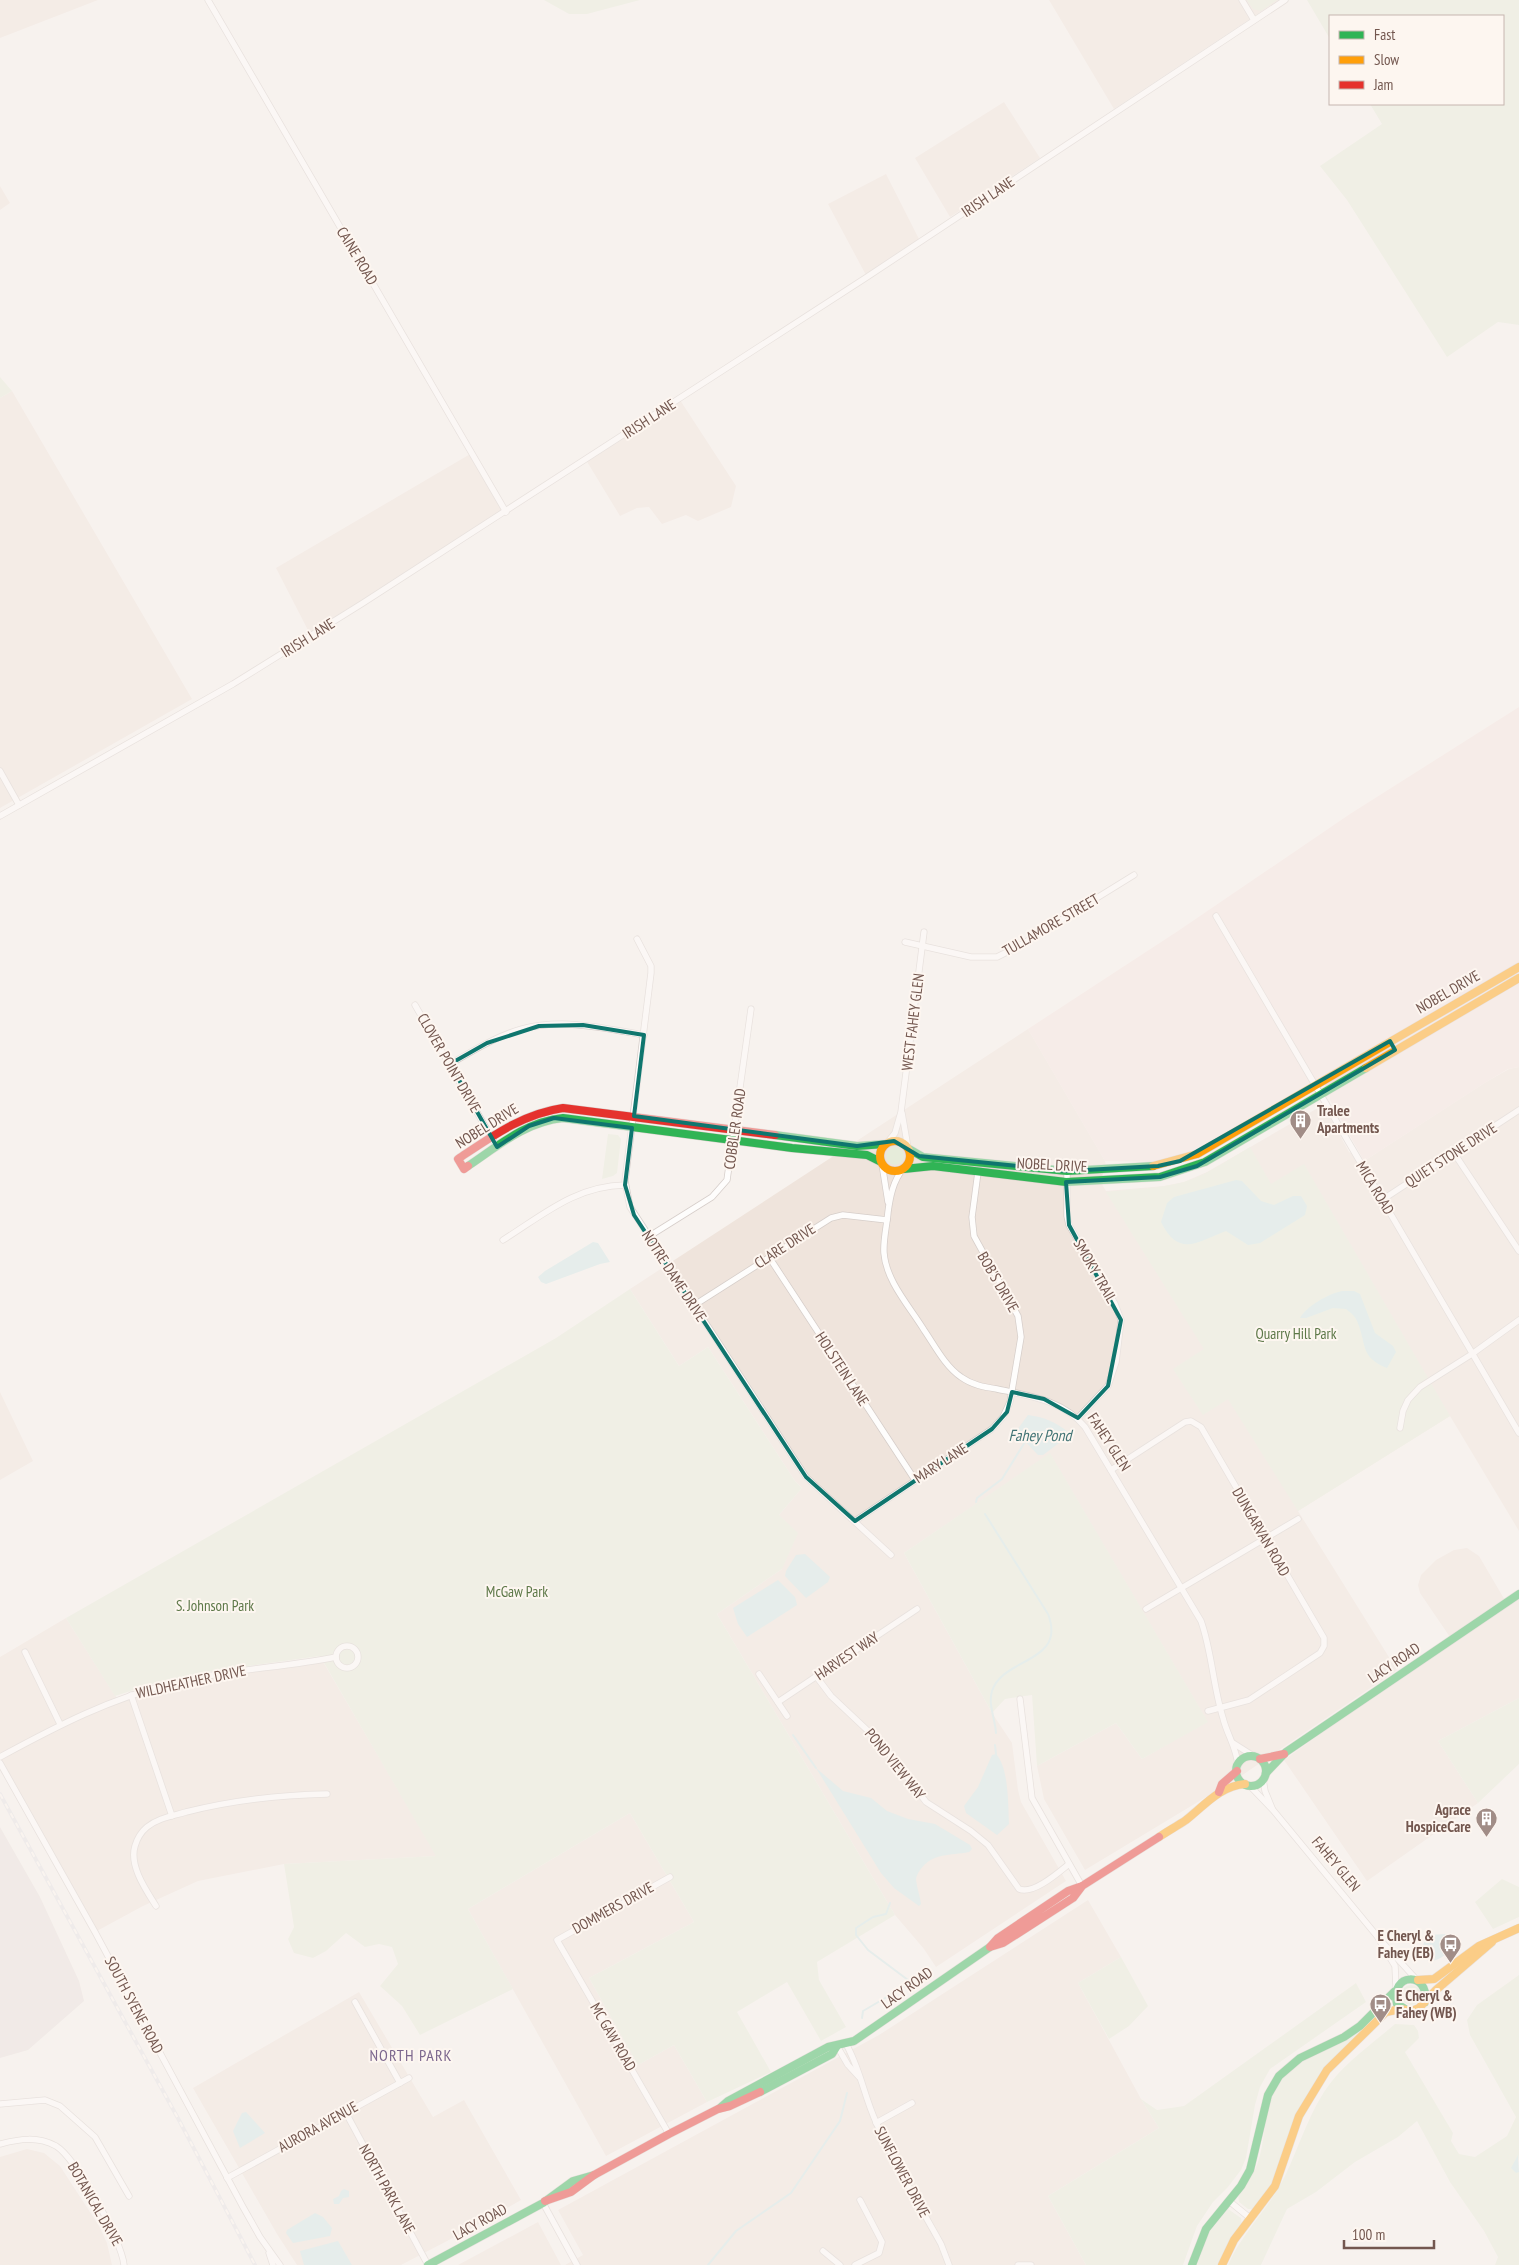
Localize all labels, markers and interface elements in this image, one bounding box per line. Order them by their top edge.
legend [1329,15,1504,105]
text: Fast [1374,25,1395,44]
text: Slow [1374,50,1399,69]
text: Jam [1373,75,1393,94]
street label: IRISH LANE [958,172,1018,221]
street label: CAINE ROAD [333,223,382,288]
street label: IRISH LANE [618,394,679,443]
street label: IRISH LANE [277,614,338,661]
street label: TULLAMORE STREET [999,889,1103,960]
street label: NOBEL DRIVE [1412,966,1483,1017]
street label: WEST FAHEY GLEN [897,972,928,1072]
street label: CLOVER POINT DRIVE [413,1010,486,1116]
street label: COBBLER ROAD [719,1087,750,1171]
street label: NOBEL DRIVE [452,1099,522,1152]
place label: Tralee Apartments [1316,1101,1379,1137]
building icon: Tralee Apartments [1289,1108,1313,1139]
street label: QUIET STONE DRIVE [1401,1118,1500,1191]
street label: NOBEL DRIVE [1016,1153,1088,1176]
street label: MICA ROAD [1352,1158,1399,1218]
street label: CLARE DRIVE [751,1219,819,1272]
street label: NOTRE DAME DRIVE [638,1227,711,1325]
street label: SMOKY TRAIL [1069,1235,1122,1307]
street label: BOB'S DRIVE [974,1248,1023,1315]
park label: Quarry Hill Park [1255,1324,1337,1343]
street label: HOLSTEIN LANE [811,1328,873,1409]
street label: FAHEY GLEN [1084,1409,1135,1474]
water label: Fahey Pond [1009,1425,1074,1445]
street label: MARY LANE [910,1438,971,1487]
street label: DUNGARVAN ROAD [1228,1484,1295,1580]
park label: McGaw Park [486,1582,548,1601]
park label: S. Johnson Park [176,1596,254,1615]
street label: HARVEST WAY [811,1627,883,1684]
street label: LACY ROAD [1364,1638,1424,1687]
street label: WILDHEATHER DRIVE [134,1661,248,1702]
street label: POND VIEW WAY [861,1724,930,1803]
place label: Agrace HospiceCare [1406,1800,1471,1836]
building icon: Agrace HospiceCare [1475,1807,1499,1838]
street label: FAHEY GLEN [1308,1832,1365,1895]
street label: DOMMERS DRIVE [569,1877,657,1938]
place label: E Cheryl & Fahey (EB) [1377,1926,1434,1962]
bus stop icon: E Cheryl & Fahey (EB) [1438,1933,1462,1964]
street label: SOUTH SYENE ROAD [101,1953,168,2057]
street label: LACY ROAD [877,1963,936,2013]
place label: E Cheryl & Fahey (WB) [1396,1986,1457,2022]
bus stop icon: E Cheryl & Fahey (WB) [1368,1993,1392,2024]
street label: MC GAW ROAD [586,1999,641,2074]
district label: NORTH PARK [370,2045,452,2065]
street label: AURORA AVENUE [275,2097,361,2156]
street label: SUNFLOWER DRIVE [870,2123,934,2221]
street label: NORTH PARK LANE [355,2141,420,2237]
street label: BOTANICAL DRIVE [64,2158,127,2249]
street label: LACY ROAD [449,2199,510,2244]
scale bar [1344,2218,1434,2250]
text: 100 m [1352,2225,1385,2244]

